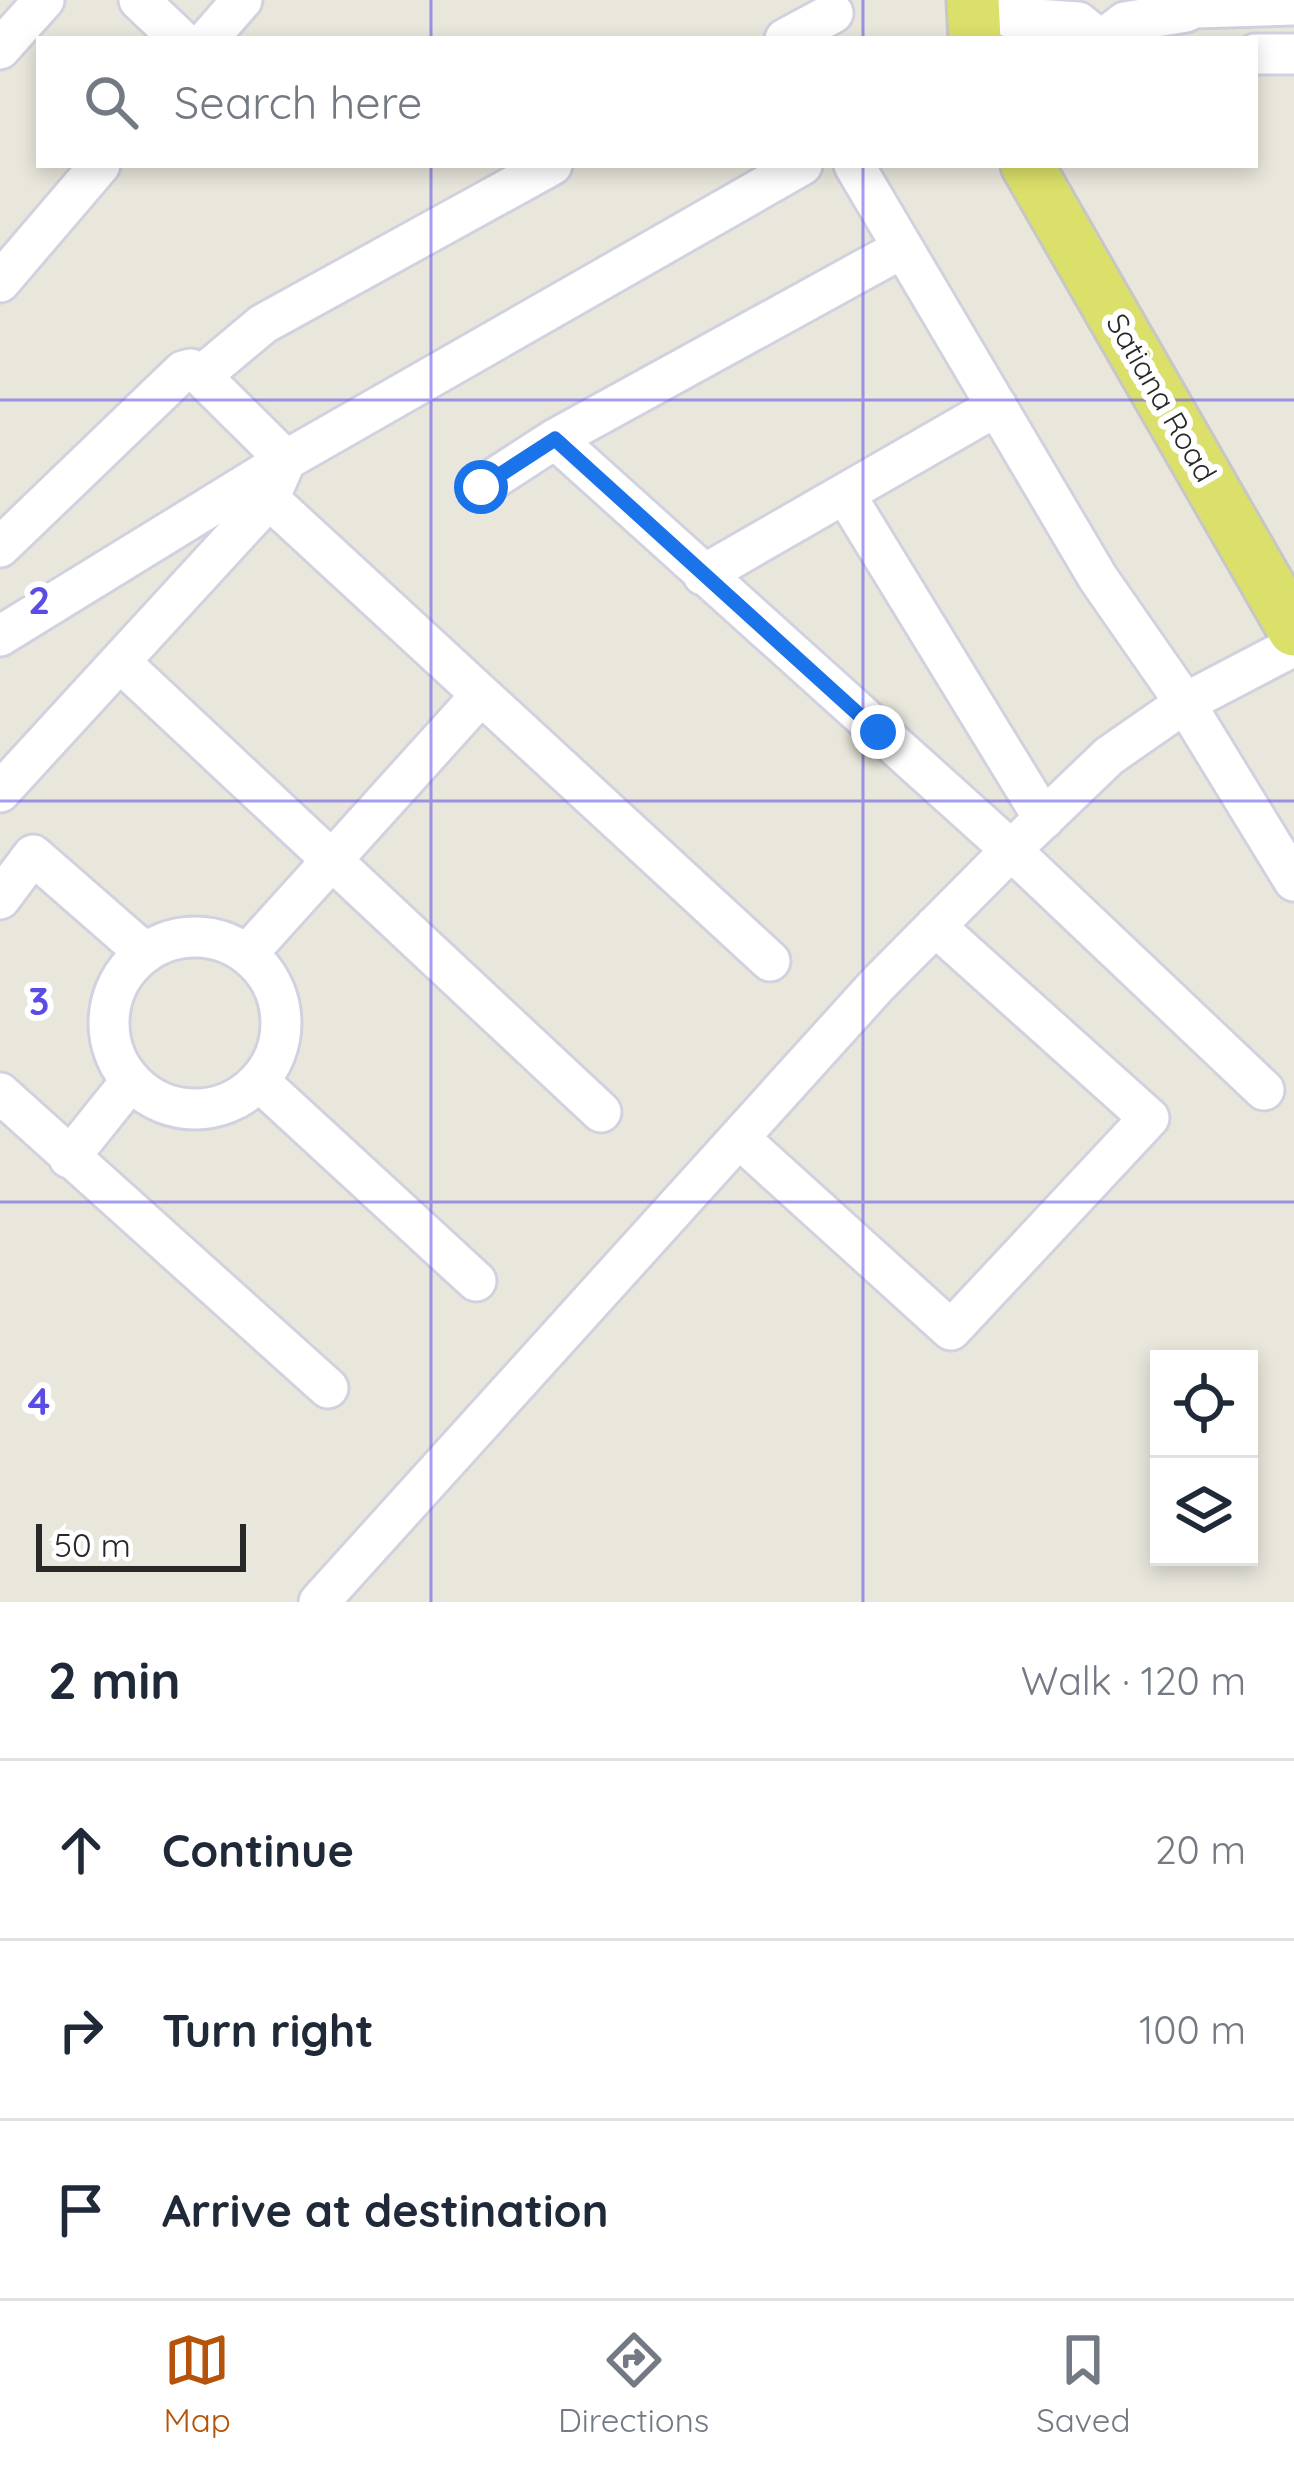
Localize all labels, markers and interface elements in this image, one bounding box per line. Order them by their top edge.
search box [36,36,1258,168]
icon: search [78,69,144,135]
text: Search here [174,74,422,130]
street label: Satiana Road [1098,307,1225,488]
route start [454,460,508,514]
text: 2 [28,575,50,624]
route end [851,705,905,759]
text: 3 [29,976,49,1025]
map controls [1150,1350,1258,1566]
button: locate [1150,1350,1258,1458]
text: 4 [28,1376,50,1425]
button: layers [1150,1458,1258,1566]
scale bar [36,1518,246,1571]
text: 50 m [54,1524,131,1565]
text: 2 min [48,1648,181,1712]
text: Walk · 120 m [1021,1656,1246,1705]
icon: ahead [48,1817,114,1883]
text: Continue [162,1822,354,1878]
text: 20 m [1155,1825,1246,1874]
icon: right [48,1997,114,2063]
text: Turn right [162,2002,374,2058]
text: 100 m [1139,2005,1246,2054]
icon: arrive [48,2177,114,2243]
text: Arrive at destination [162,2182,608,2238]
tab: Map [164,2327,231,2440]
tab: Directions [558,2327,709,2440]
tab: Saved [1036,2327,1130,2440]

